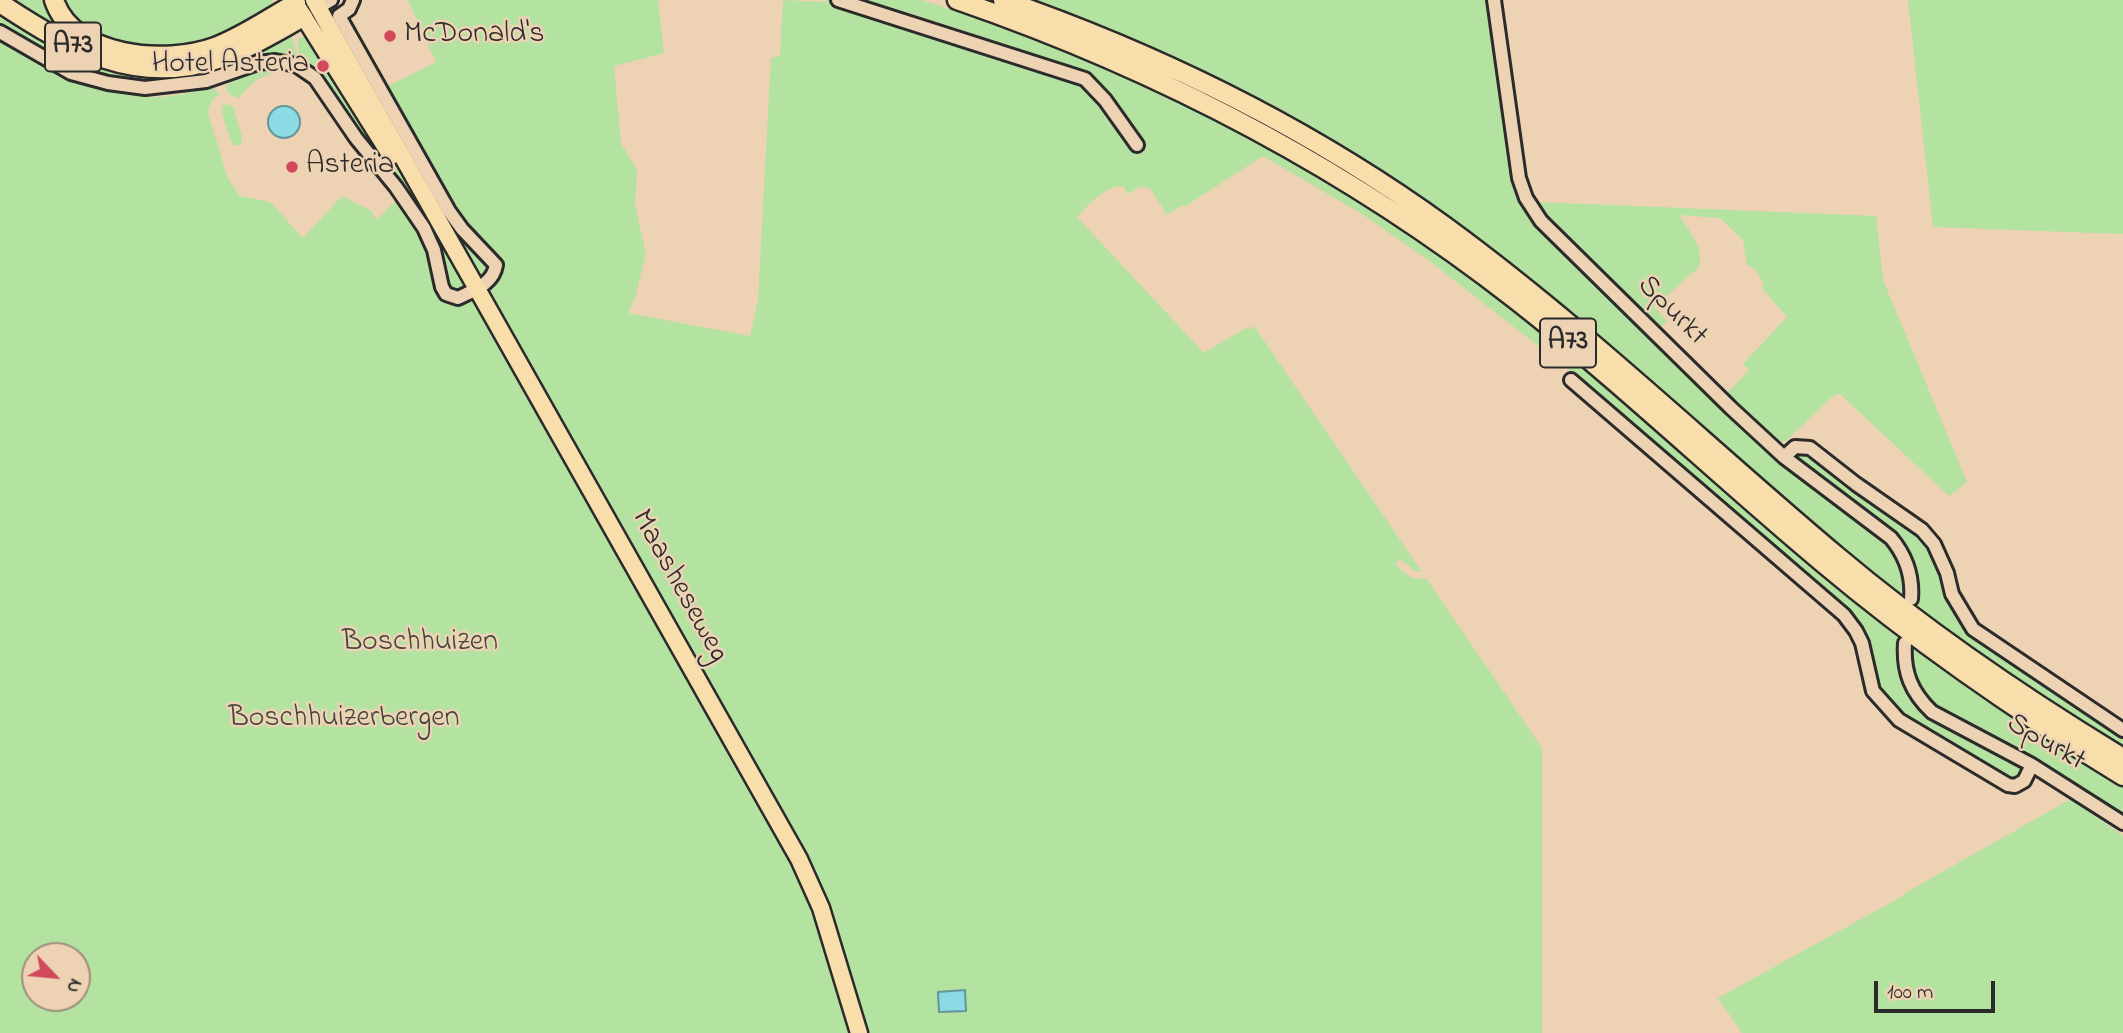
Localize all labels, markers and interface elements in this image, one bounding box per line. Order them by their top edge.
place label: McDonald's [404,18,544,54]
road number: A73 [45,22,101,72]
marker: McDonald's [382,28,398,44]
place label: Hotel Asteria [152,48,309,84]
marker: Hotel Asteria [315,58,331,74]
place label: Asteria [306,149,394,185]
marker: Asteria [284,159,300,175]
street label: Spurkt [1628,269,1714,355]
road number: A73 [1540,318,1596,368]
street label: Maasheseweg [621,504,735,670]
park label: Boschhuizen [342,626,498,662]
park label: Boschhuizerbergen [229,702,459,738]
street label: Spurkt [1999,707,2091,781]
north arrow [21,942,91,1012]
scale bar [1878,967,1999,1011]
text: N [59,974,88,997]
text: 100 m [1887,978,1933,1008]

